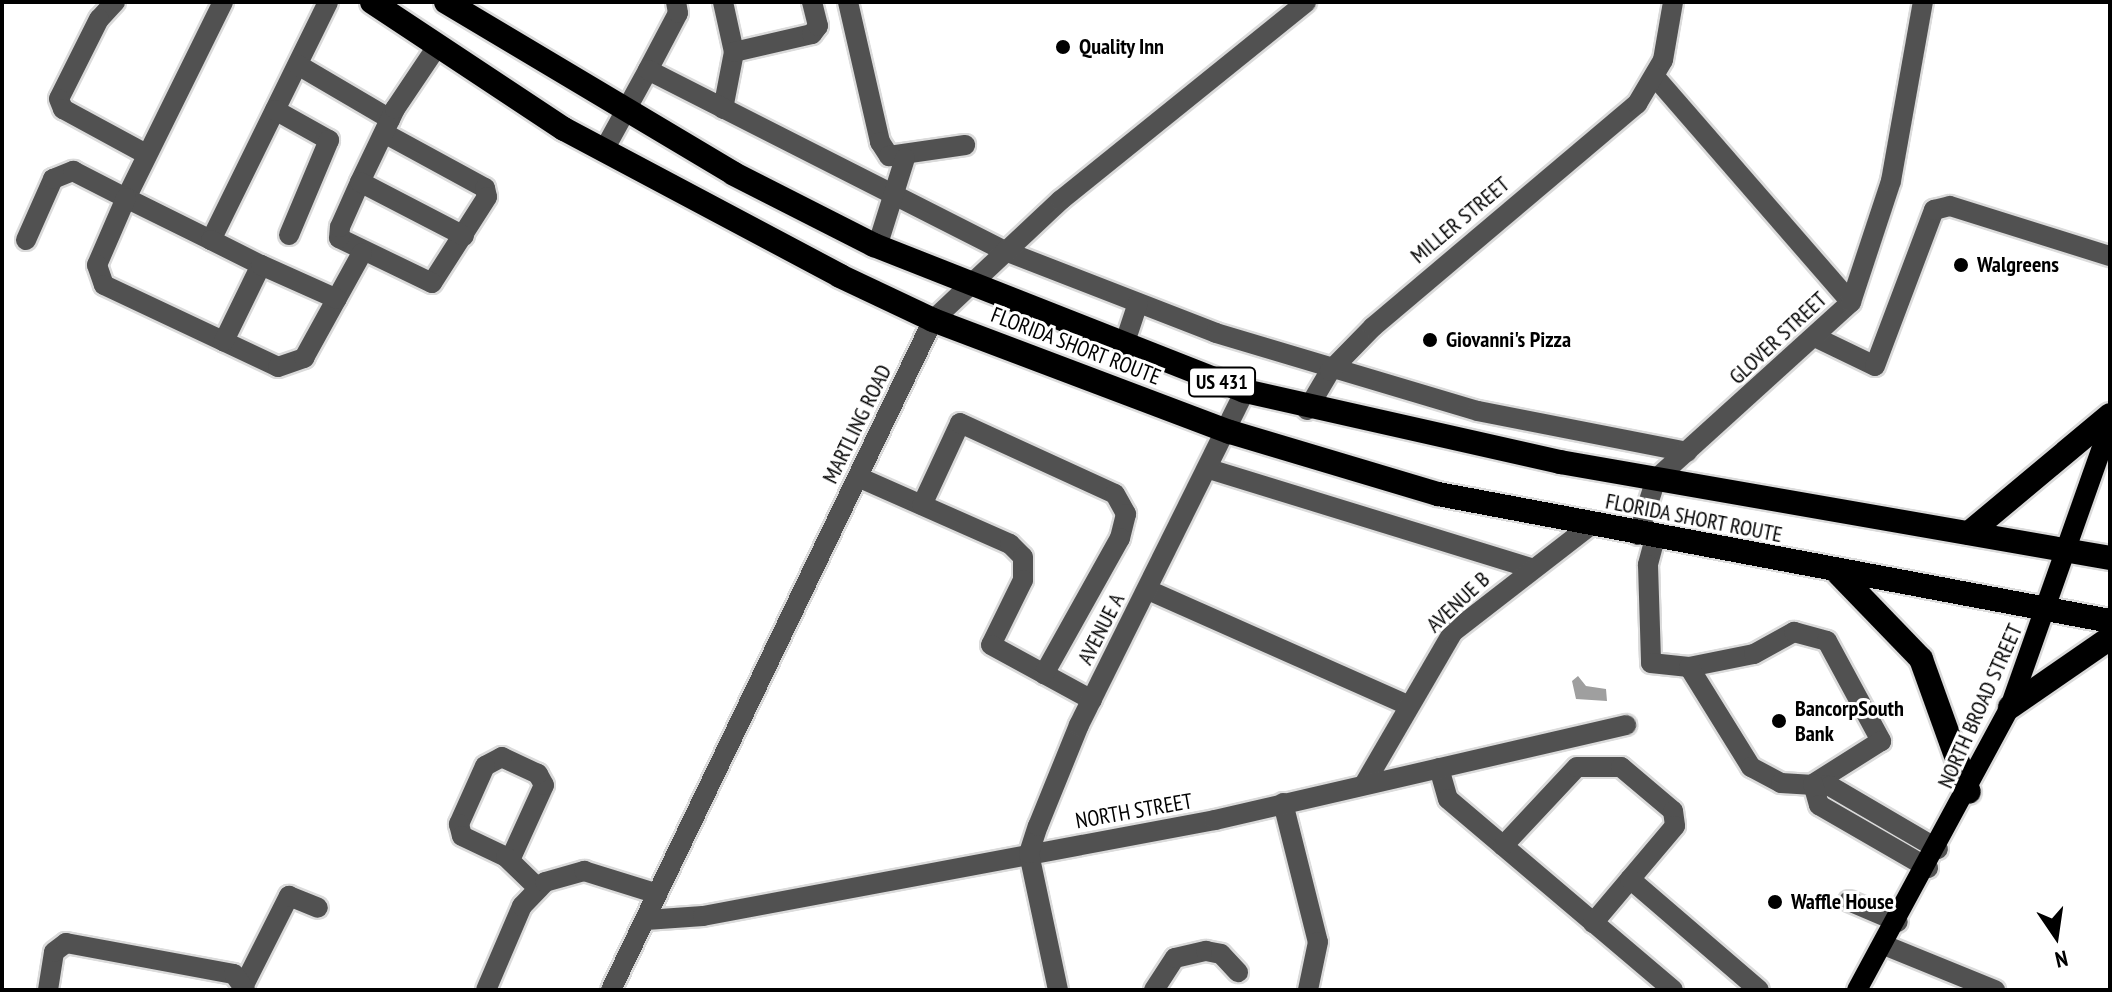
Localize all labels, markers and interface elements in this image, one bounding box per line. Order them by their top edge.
place label: Quality Inn [1079,34,1165,60]
marker: Quality Inn [1054,38,1072,56]
street label: MILLER STREET [1405,171,1515,269]
place label: Walgreens [1977,252,2059,278]
marker: Walgreens [1952,256,1970,274]
street label: GLOVER STREET [1724,286,1832,390]
street label: FLORIDA SHORT ROUTE [987,301,1165,391]
place label: Giovanni's Pizza [1446,327,1571,353]
marker: Giovanni's Pizza [1421,331,1439,349]
street label: MARTLING ROAD [817,360,897,488]
road number: US 431 [1188,366,1256,398]
street label: FLORIDA SHORT ROUTE [1603,488,1785,548]
street label: AVENUE B [1421,566,1495,638]
street label: AVENUE A [1072,589,1130,669]
street label: NORTH BROAD STREET [1932,620,2028,792]
place label: BancorpSouth Bank [1795,695,1904,746]
marker: BancorpSouth Bank [1770,712,1788,730]
street label: NORTH STREET [1073,788,1195,834]
place label: Waffle House [1791,889,1894,915]
marker: Waffle House [1766,893,1784,911]
north arrow [2016,896,2096,976]
text: N [2052,944,2070,974]

